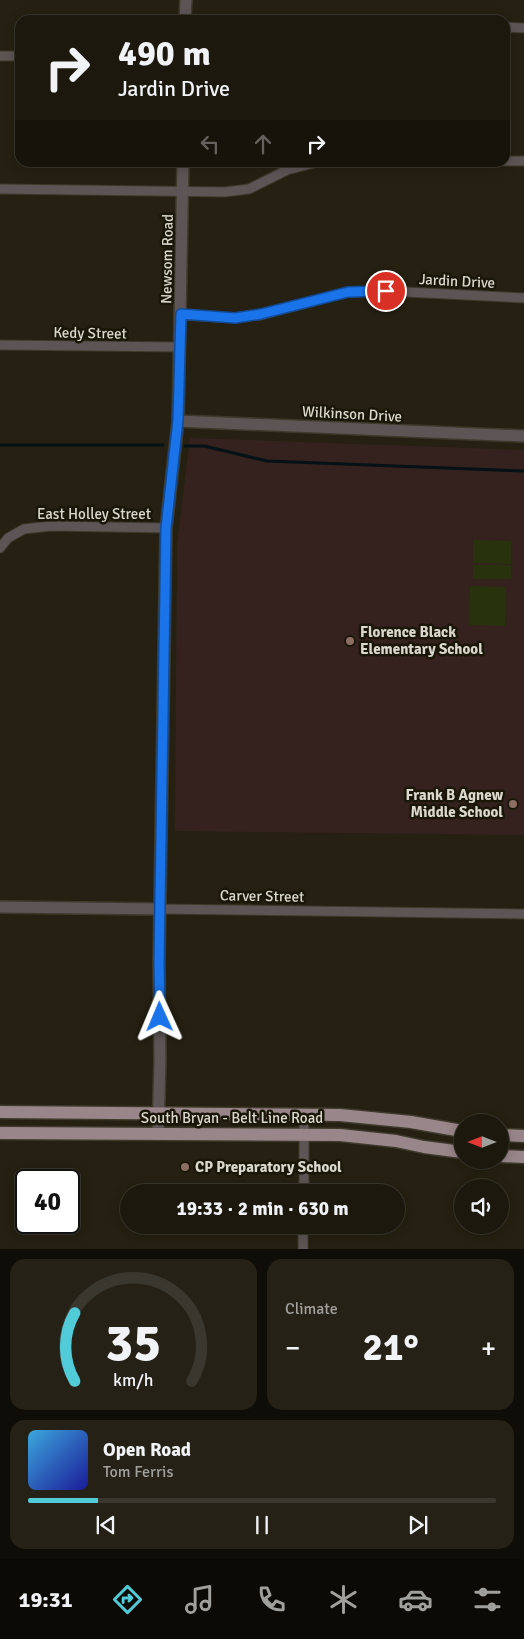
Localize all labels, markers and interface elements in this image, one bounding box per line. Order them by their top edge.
text: 490 m [118,32,211,75]
icon: right [35,35,100,100]
text: Jardin Drive [118,75,230,102]
icon: left [196,130,224,158]
icon: ahead [249,130,277,158]
icon: right [302,130,330,158]
street label: Newsom Road [157,214,177,304]
pin [365,270,407,312]
street label: Jardin Drive [418,270,496,292]
icon: arrive [372,277,400,305]
street label: Kedy Street [53,323,127,343]
street label: Wilkinson Drive [301,402,403,426]
street label: East Holley Street [37,505,151,523]
place label: Florence Black Elementary School [360,623,483,658]
marker: Florence Black Elementary School [344,635,356,647]
place label: Frank B Agnew Middle School [406,786,504,821]
marker: Frank B Agnew Middle School [507,798,519,810]
street label: Carver Street [220,886,304,906]
position arrow [133,990,185,1042]
street label: South Bryan - Belt Line Road [141,1109,323,1127]
north arrow [454,1114,509,1169]
map controls [454,1114,509,1234]
place label: CP Preparatory School [195,1158,342,1176]
marker: CP Preparatory School [179,1161,191,1173]
speed limit sign: 40 [15,1169,80,1234]
button: sound [454,1179,509,1234]
text: 19:33 · 2 min · 630 m [176,1197,349,1221]
text: Climate [285,1299,338,1319]
text: 35 [105,1311,162,1375]
text: 21° [362,1324,419,1371]
text: − [285,1331,300,1365]
text: + [481,1331,496,1365]
text: km/h [113,1369,154,1391]
text: Open Road [103,1438,191,1462]
text: Tom Ferris [103,1462,173,1482]
icon: previous [92,1511,120,1539]
icon: pause [248,1511,276,1539]
icon: next [404,1511,432,1539]
icon: directions [110,1582,145,1617]
icon: music [182,1582,217,1617]
icon: phone [254,1582,289,1617]
icon: climate [326,1582,361,1617]
icon: car [398,1582,433,1617]
icon: filters [470,1582,505,1617]
text: 19:31 [19,1586,73,1613]

